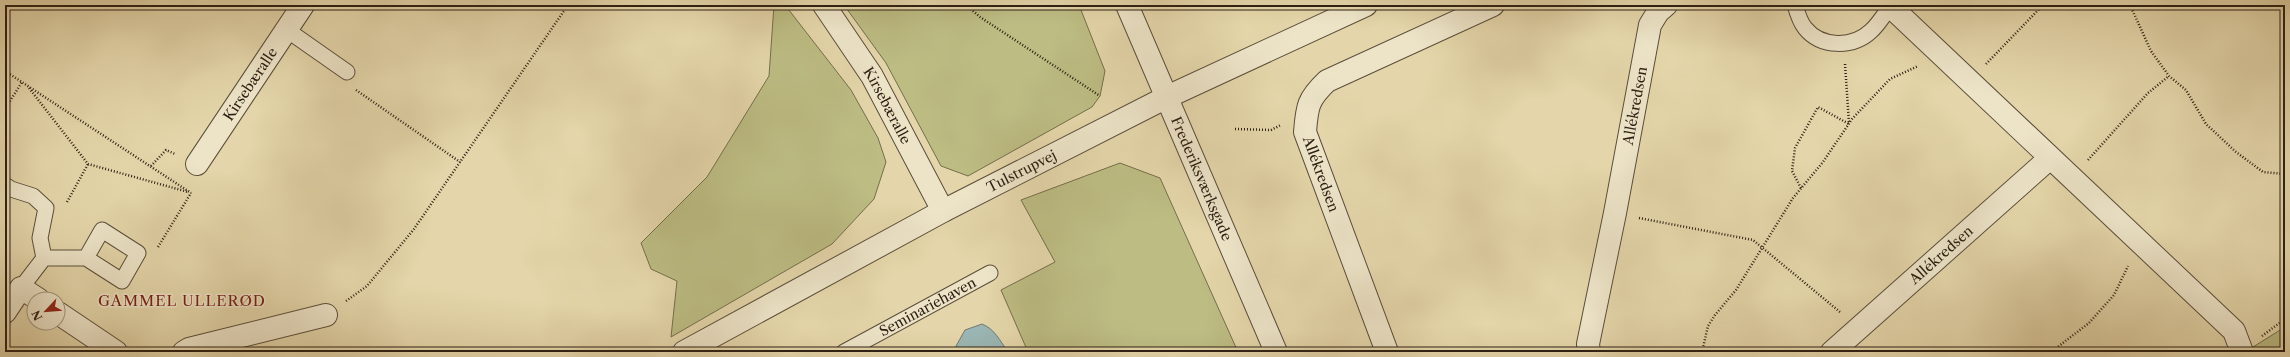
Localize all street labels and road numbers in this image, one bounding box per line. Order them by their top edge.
street label: Kirsebæralle [219,44,281,124]
street label: Kirsebæralle [859,63,915,147]
street label: Allékredsen [1619,65,1651,147]
street label: Frederiksværksgade [1167,114,1236,244]
street label: Allékredsen [1299,133,1343,215]
street label: Tulstrupvej [984,146,1059,196]
street label: Allékredsen [1905,222,1977,289]
street label: Seminariehaven [876,273,979,340]

